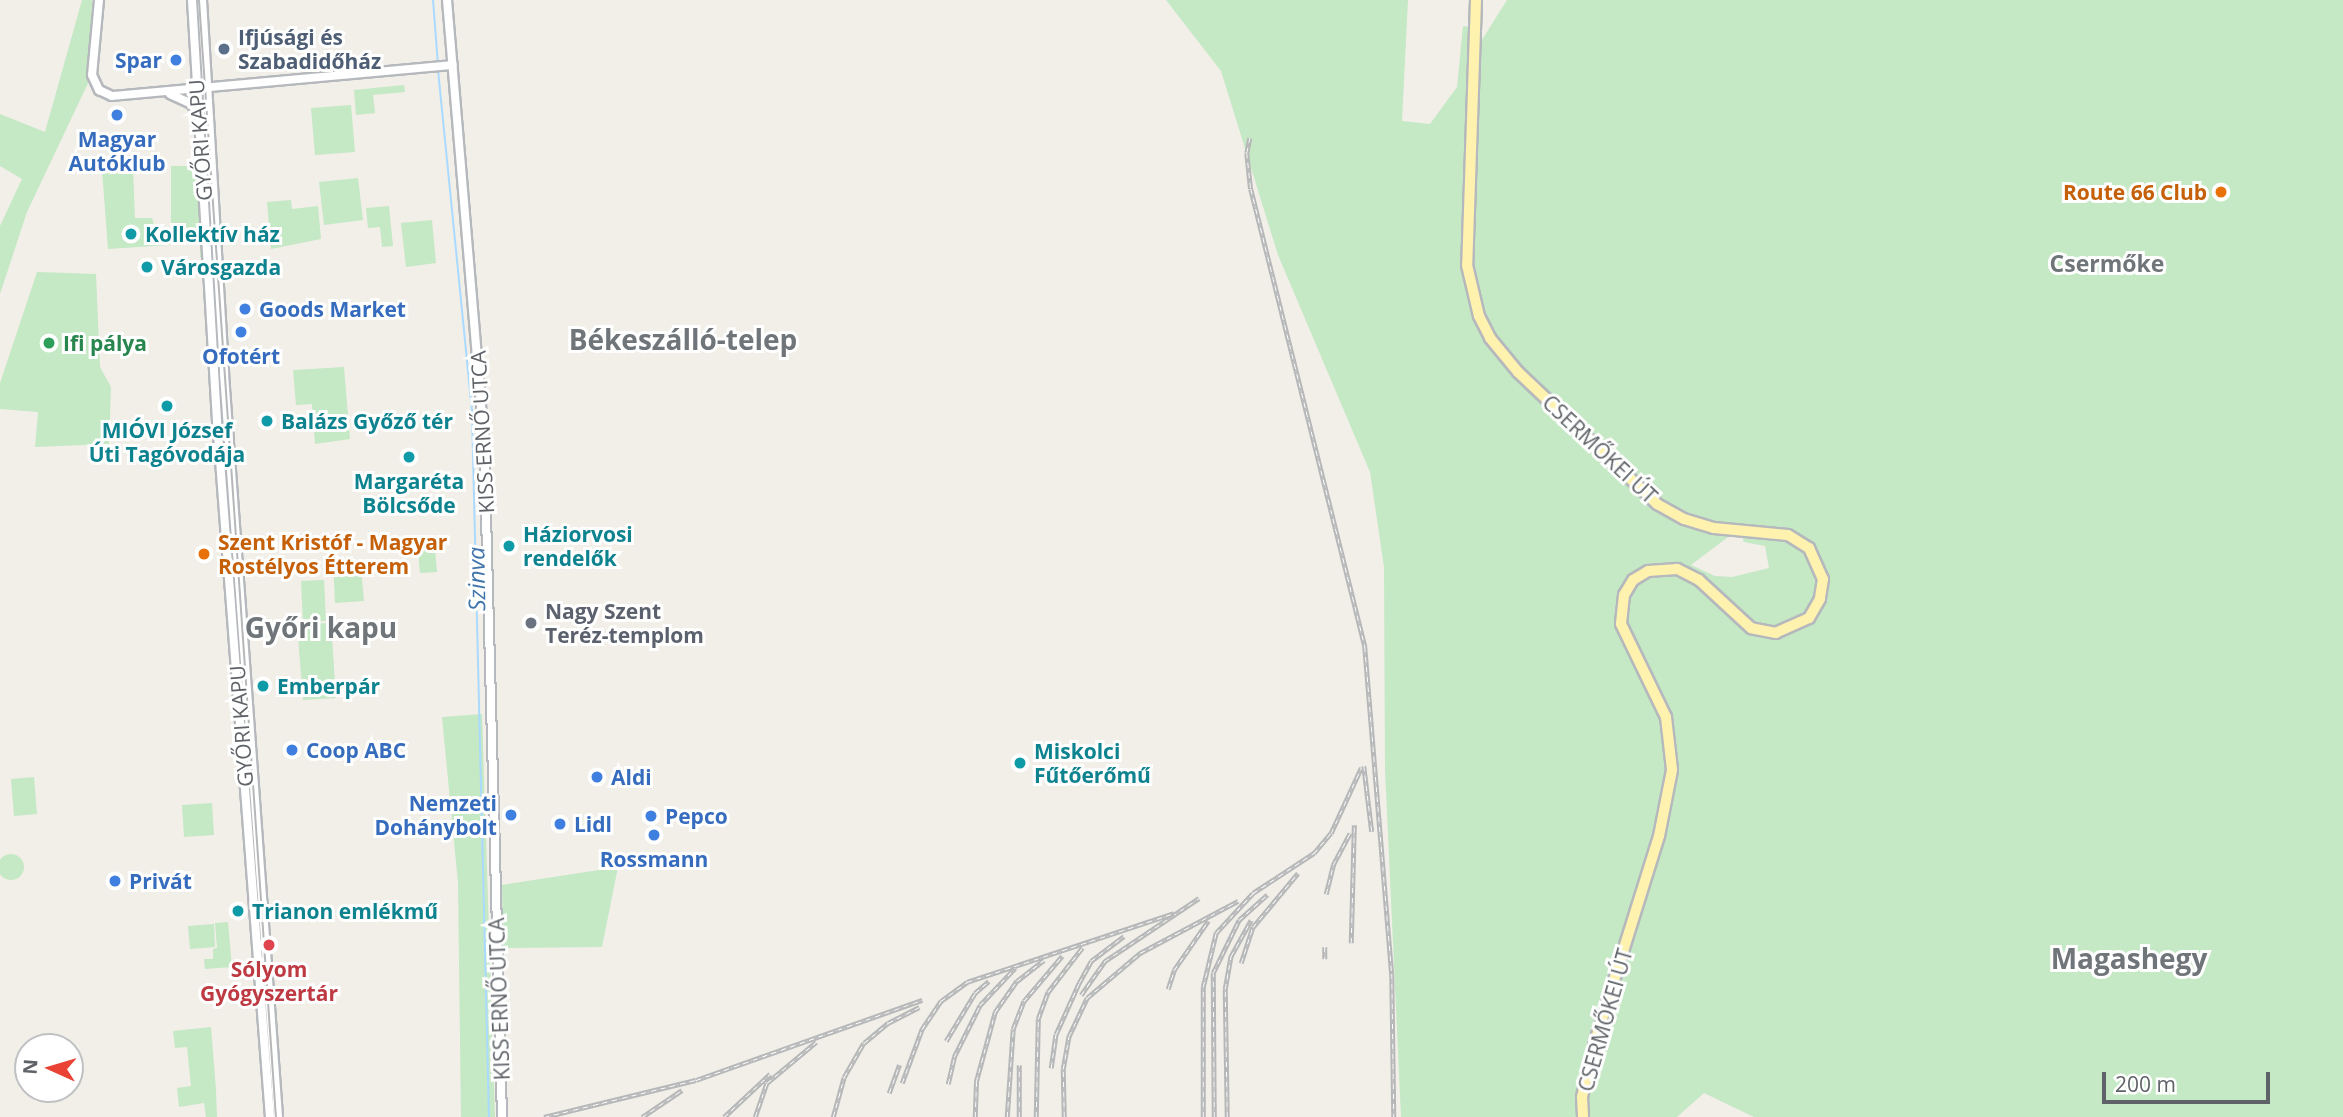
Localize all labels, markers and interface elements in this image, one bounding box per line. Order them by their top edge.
place label: Ifjúsági és Szabadidőház [238,24,381,74]
marker: Ifjúsági és Szabadidőház [216,41,232,57]
place label: Spar [115,47,162,73]
marker: Spar [168,52,184,68]
street label: GYŐRI KAPU [183,78,217,202]
marker: Magyar Autóklub [109,107,125,123]
place label: Magyar Autóklub [69,126,165,176]
place label: Route 66 Club [2063,179,2207,205]
marker: Route 66 Club [2213,184,2229,200]
place label: Kollektív ház [145,221,280,247]
marker: Kollektív ház [123,226,139,242]
district label: Csermőke [2050,249,2164,277]
place label: Városgazda [161,254,281,280]
marker: Városgazda [139,259,155,275]
place label: Goods Market [259,296,406,322]
marker: Goods Market [237,301,253,317]
district label: Békeszálló-telep [569,322,797,356]
marker: Ofotért [233,324,249,340]
place label: Ifi pálya [63,330,147,356]
marker: Ifi pálya [41,335,57,351]
place label: Ofotért [202,343,280,369]
street label: KISS ERNŐ UTCA [465,350,499,514]
street label: CSERMŐKEI ÚT [1538,390,1662,508]
marker: MIÓVI József Úti Tagóvodája [159,398,175,414]
place label: Balázs Győző tér [281,408,453,434]
marker: Balázs Győző tér [259,413,275,429]
place label: MIÓVI József Úti Tagóvodája [89,417,245,467]
marker: Margaréta Bölcsőde [401,449,417,465]
place label: Margaréta Bölcsőde [354,468,464,518]
place label: Háziorvosi rendelők [523,521,633,571]
place label: Szent Kristóf - Magyar Rostélyos Étterem [218,529,447,579]
marker: Háziorvosi rendelők [501,538,517,554]
marker: Szent Kristóf - Magyar Rostélyos Étterem [196,546,212,562]
water label: Szinva [462,547,490,611]
place label: Nagy Szent Teréz-templom [545,598,704,648]
district label: Győri kapu [245,610,397,644]
marker: Nagy Szent Teréz-templom [523,615,539,631]
street label: GYŐRI KAPU [224,664,258,788]
place label: Emberpár [277,673,380,699]
marker: Emberpár [255,678,271,694]
place label: Coop ABC [306,737,406,763]
place label: Miskolci Fűtőerőmű [1034,738,1151,788]
marker: Coop ABC [284,742,300,758]
marker: Miskolci Fűtőerőmű [1012,755,1028,771]
place label: Aldi [611,764,652,790]
marker: Aldi [589,769,605,785]
place label: Nemzeti Dohánybolt [374,790,497,840]
place label: Pepco [665,803,728,829]
marker: Nemzeti Dohánybolt [503,807,519,823]
marker: Pepco [643,808,659,824]
place label: Lidl [574,811,612,837]
marker: Lidl [552,816,568,832]
marker: Rossmann [646,827,662,843]
place label: Rossmann [600,846,708,872]
place label: Privát [129,868,192,894]
marker: Privát [107,873,123,889]
place label: Trianon emlékmű [252,898,438,924]
marker: Trianon emlékmű [230,903,246,919]
street label: KISS ERNŐ UTCA [484,917,514,1081]
marker: Sólyom Gyógyszertár [261,937,277,953]
district label: Magashegy [2051,941,2207,975]
street label: CSERMŐKEI ÚT [1573,946,1637,1094]
place label: Sólyom Gyógyszertár [200,956,338,1006]
north arrow [14,1033,84,1103]
text: N [17,1058,44,1075]
scale bar [2105,1058,2273,1102]
text: 200 m [2115,1070,2176,1098]

